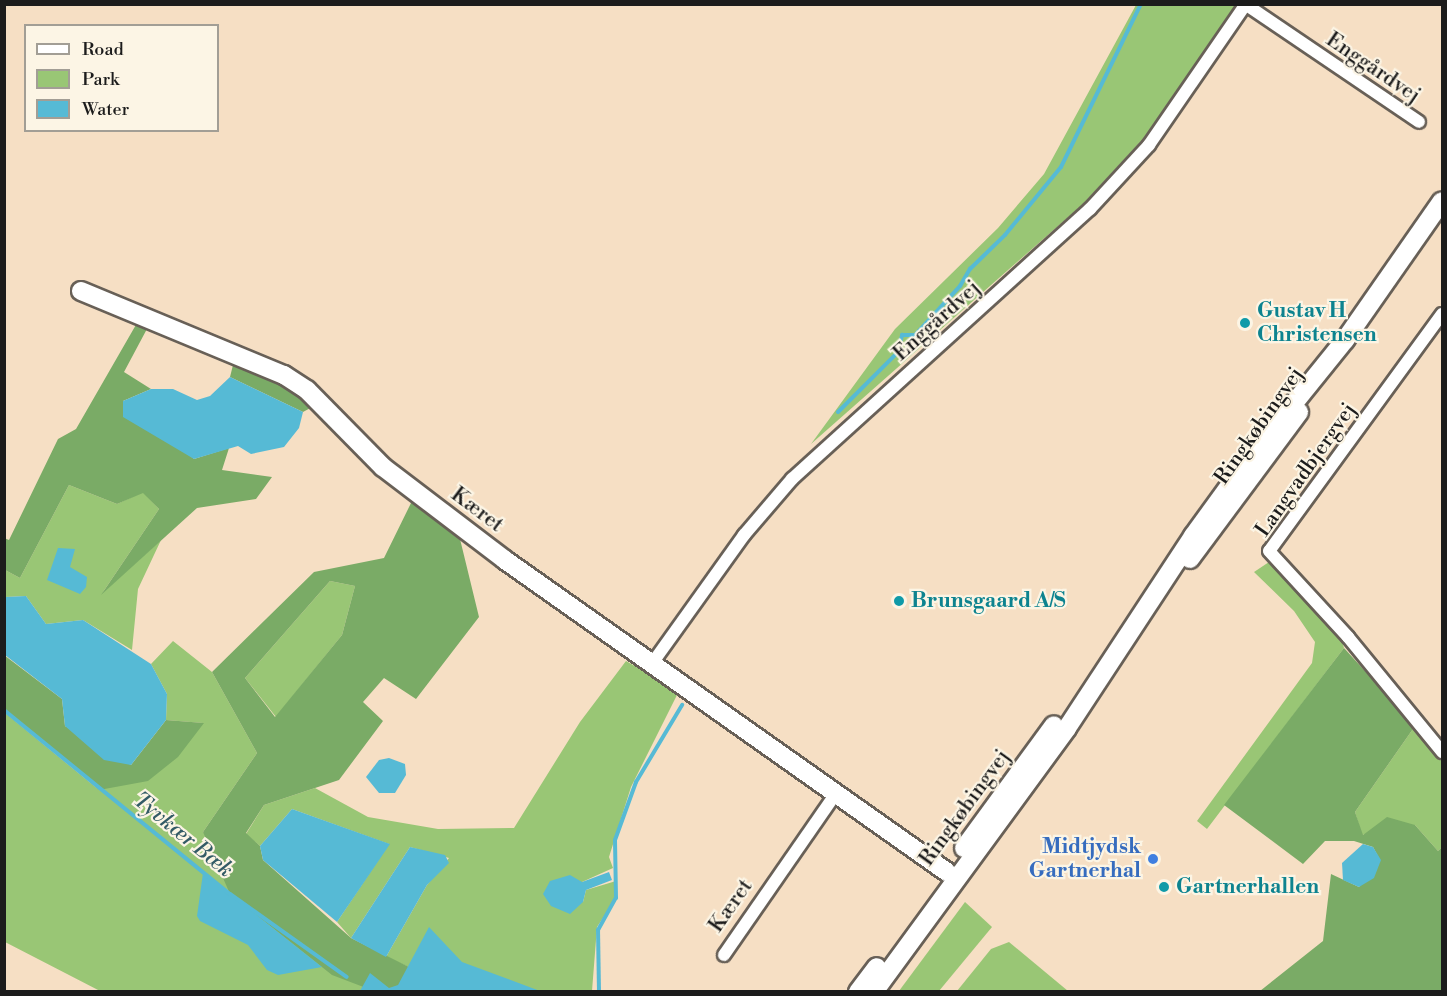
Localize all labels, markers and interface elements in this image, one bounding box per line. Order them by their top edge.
legend [24,24,219,132]
street label: Enggårdvej [1321,27,1425,109]
text: Road [82,38,124,61]
text: Park [82,68,119,91]
text: Water [82,98,129,121]
street label: Enggårdvej [888,275,986,367]
place label: Gustav H Christensen [1257,298,1377,348]
marker: Gustav H Christensen [1238,316,1252,330]
street label: Ringkøbingvej [1209,362,1309,490]
street label: Langvadbjergvej [1250,398,1362,542]
street label: Kæret [446,482,508,538]
place label: Brunsgaard A/S [911,588,1066,614]
marker: Brunsgaard A/S [892,594,906,608]
street label: Ringkøbingvej [914,745,1016,871]
water label: Tyvkær Bæk [128,787,238,883]
place label: Midtjydsk Gartnerhal [1029,834,1141,884]
marker: Midtjydsk Gartnerhal [1146,852,1160,866]
place label: Gartnerhallen [1176,874,1319,900]
street label: Kæret [704,875,758,937]
marker: Gartnerhallen [1157,880,1171,894]

